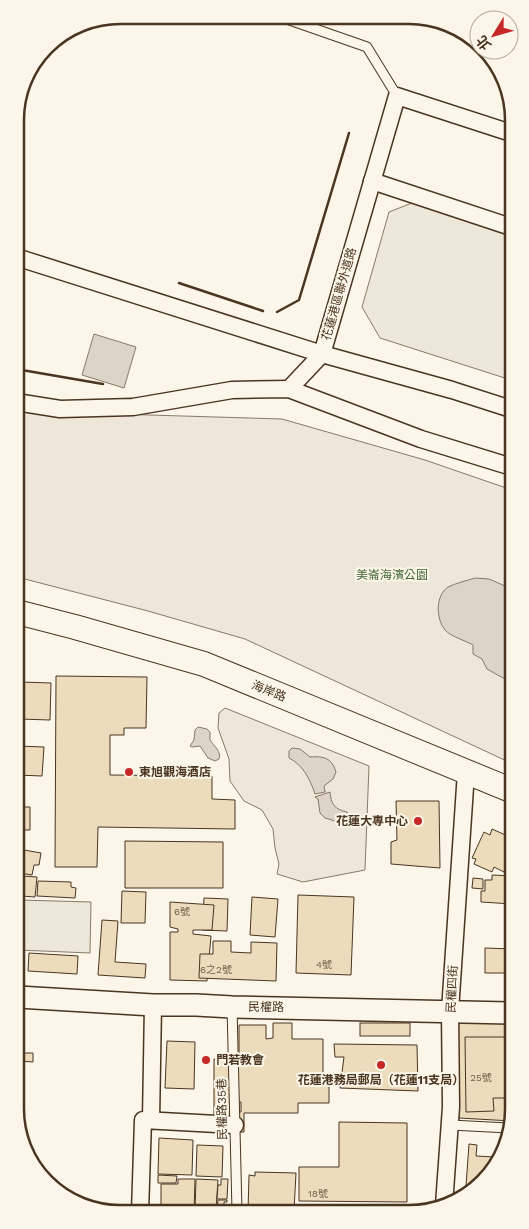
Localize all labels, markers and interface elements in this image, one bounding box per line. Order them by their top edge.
north arrow [469,10,519,60]
text: 北 [473,32,494,53]
street label: 花蓮港區聯外道路 [319,246,359,342]
park label: 美崙海濱公園 [356,568,428,582]
street label: 海岸路 [250,678,288,704]
place label: 東旭觀海酒店 [139,765,211,779]
marker: 東旭觀海酒店 [123,766,135,778]
place label: 花蓮大專中心 [336,814,408,828]
marker: 花蓮大專中心 [412,815,424,827]
house number: 6號 [174,906,190,917]
house number: 4號 [316,959,332,970]
house number: 6之2號 [200,964,232,975]
street label: 民權四街 [444,965,460,1013]
street label: 民權路 [248,1000,284,1014]
place label: 門若教會 [216,1053,264,1067]
marker: 門若教會 [200,1054,212,1066]
marker: 花蓮港務局郵局（花蓮11支局） [375,1059,387,1071]
house number: 25號 [470,1072,492,1083]
place label: 花蓮港務局郵局（花蓮11支局） [298,1073,464,1087]
street label: 民權路35巷 [214,1078,230,1140]
house number: 18號 [308,1188,328,1199]

